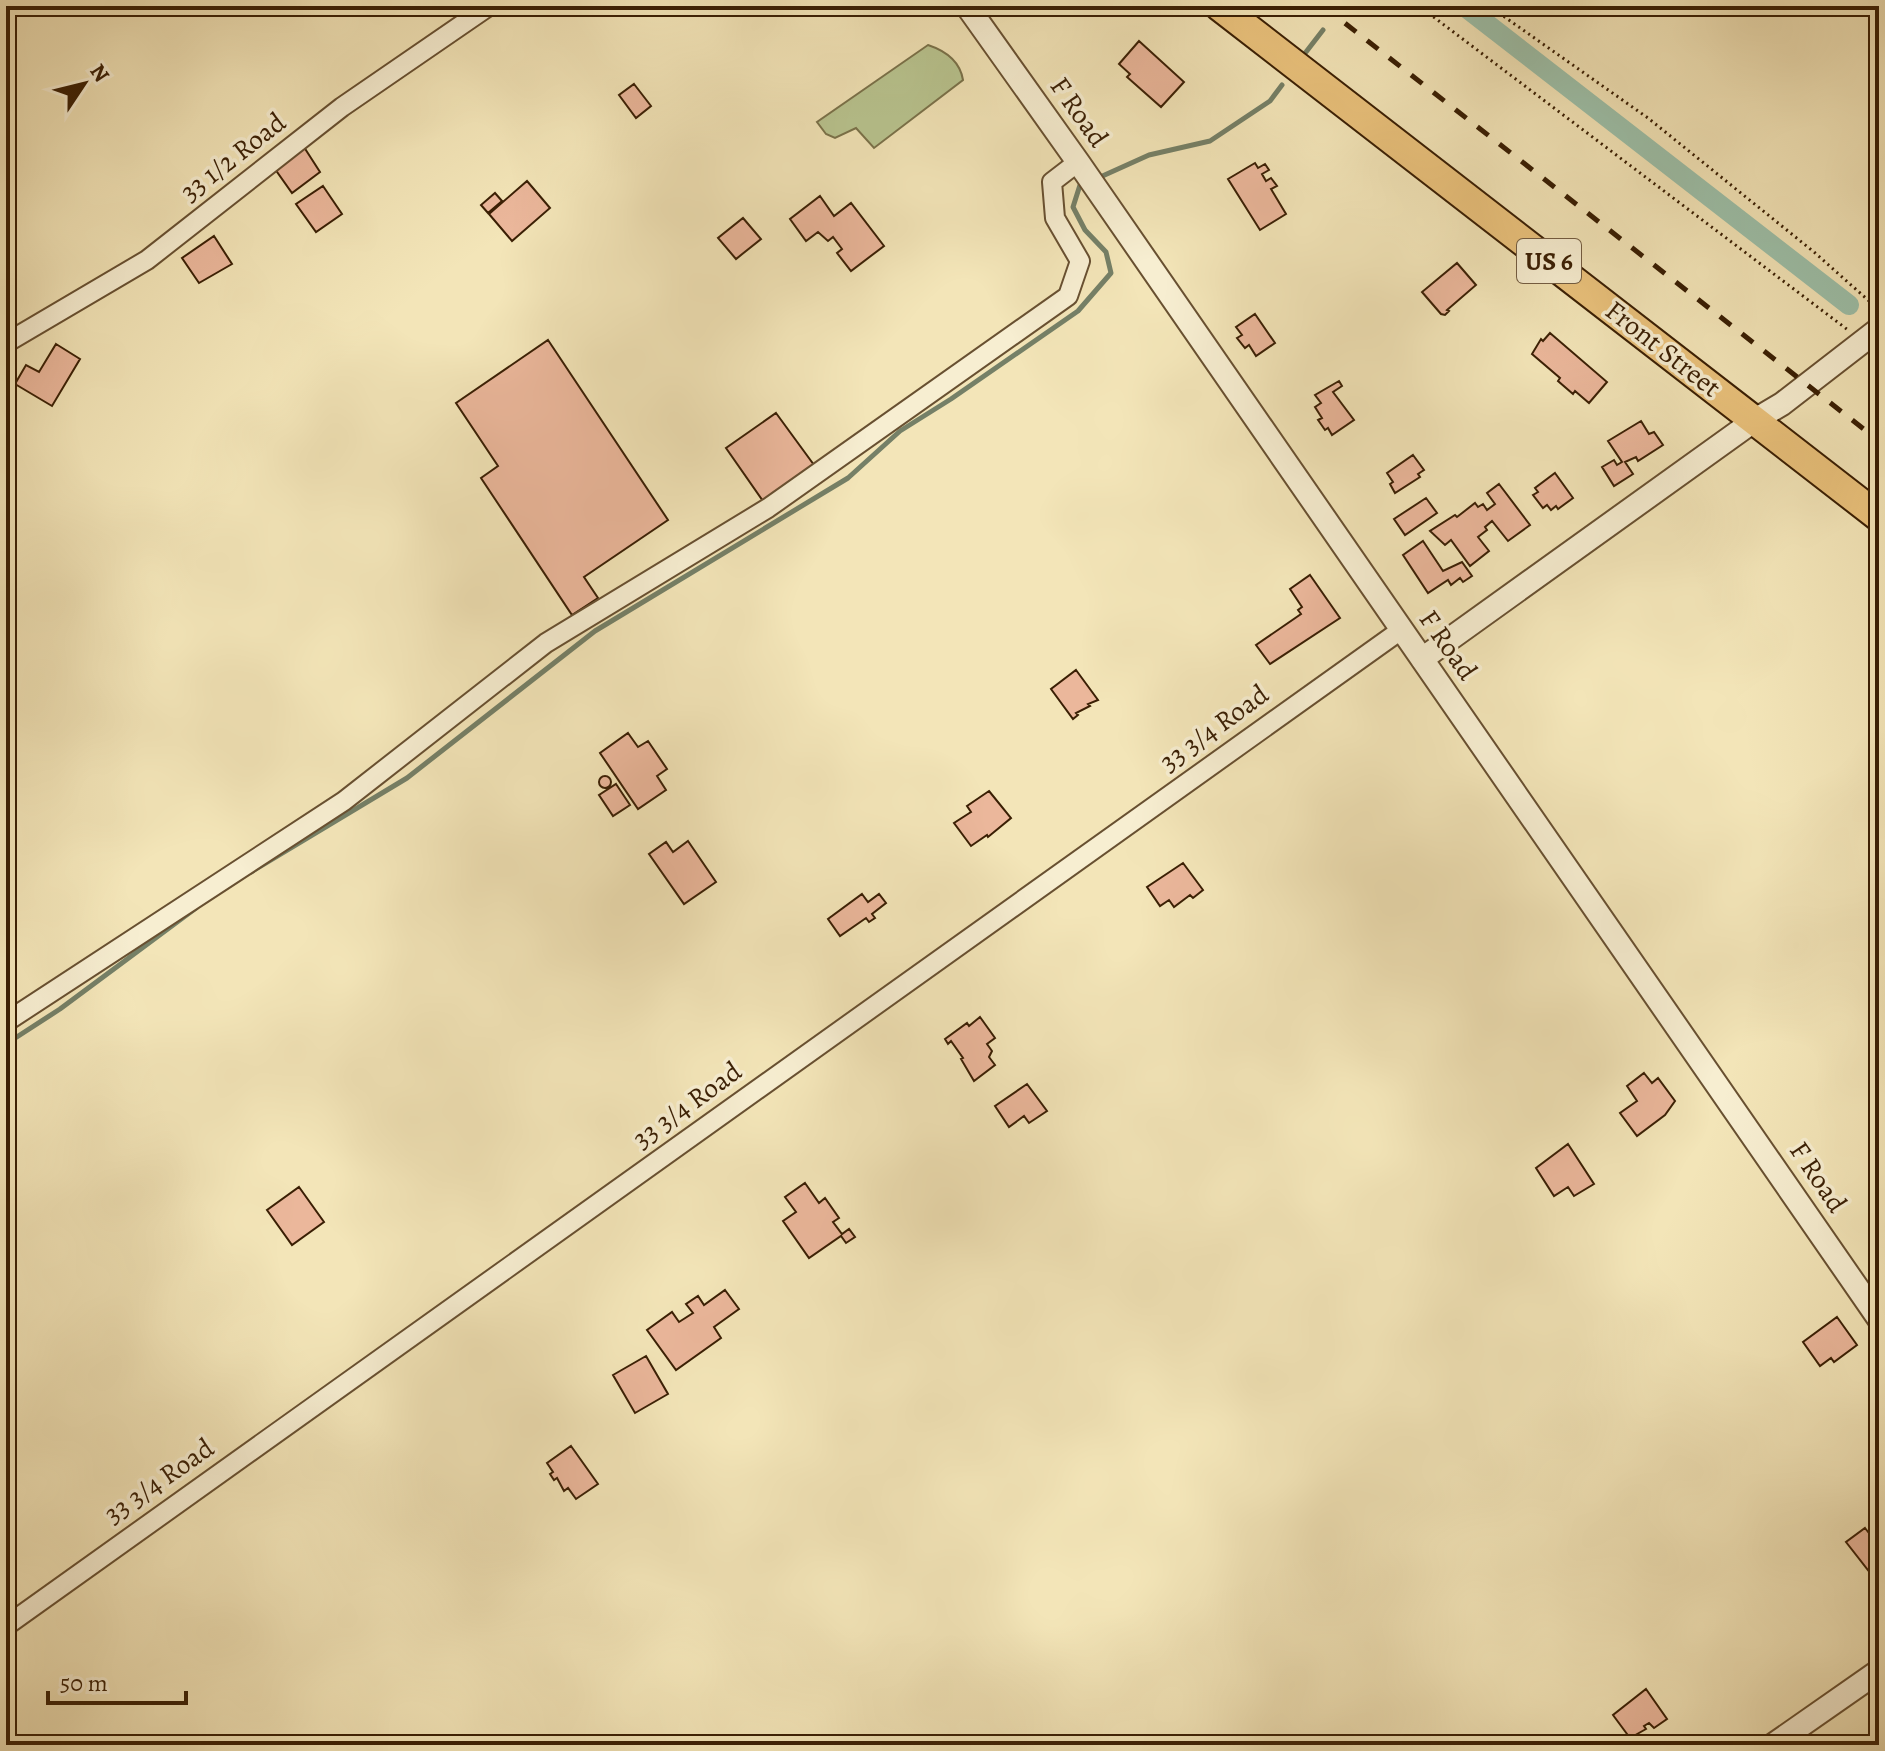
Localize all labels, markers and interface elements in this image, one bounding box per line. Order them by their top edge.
north arrow [44,44,124,124]
text: N [83,58,116,88]
street label: F Road [1041,69,1118,156]
street label: 33 1/2 Road [172,103,295,210]
road number: US 6 [1517,239,1581,283]
street label: Front Street [1597,292,1729,406]
street label: F Road [1410,602,1487,689]
street label: 33 3/4 Road [1152,675,1277,780]
street label: 33 3/4 Road [625,1052,750,1157]
street label: F Road [1780,1134,1856,1221]
street label: 33 3/4 Road [96,1429,222,1533]
scale bar [48,1655,186,1705]
text: 50 m [60,1667,108,1699]

